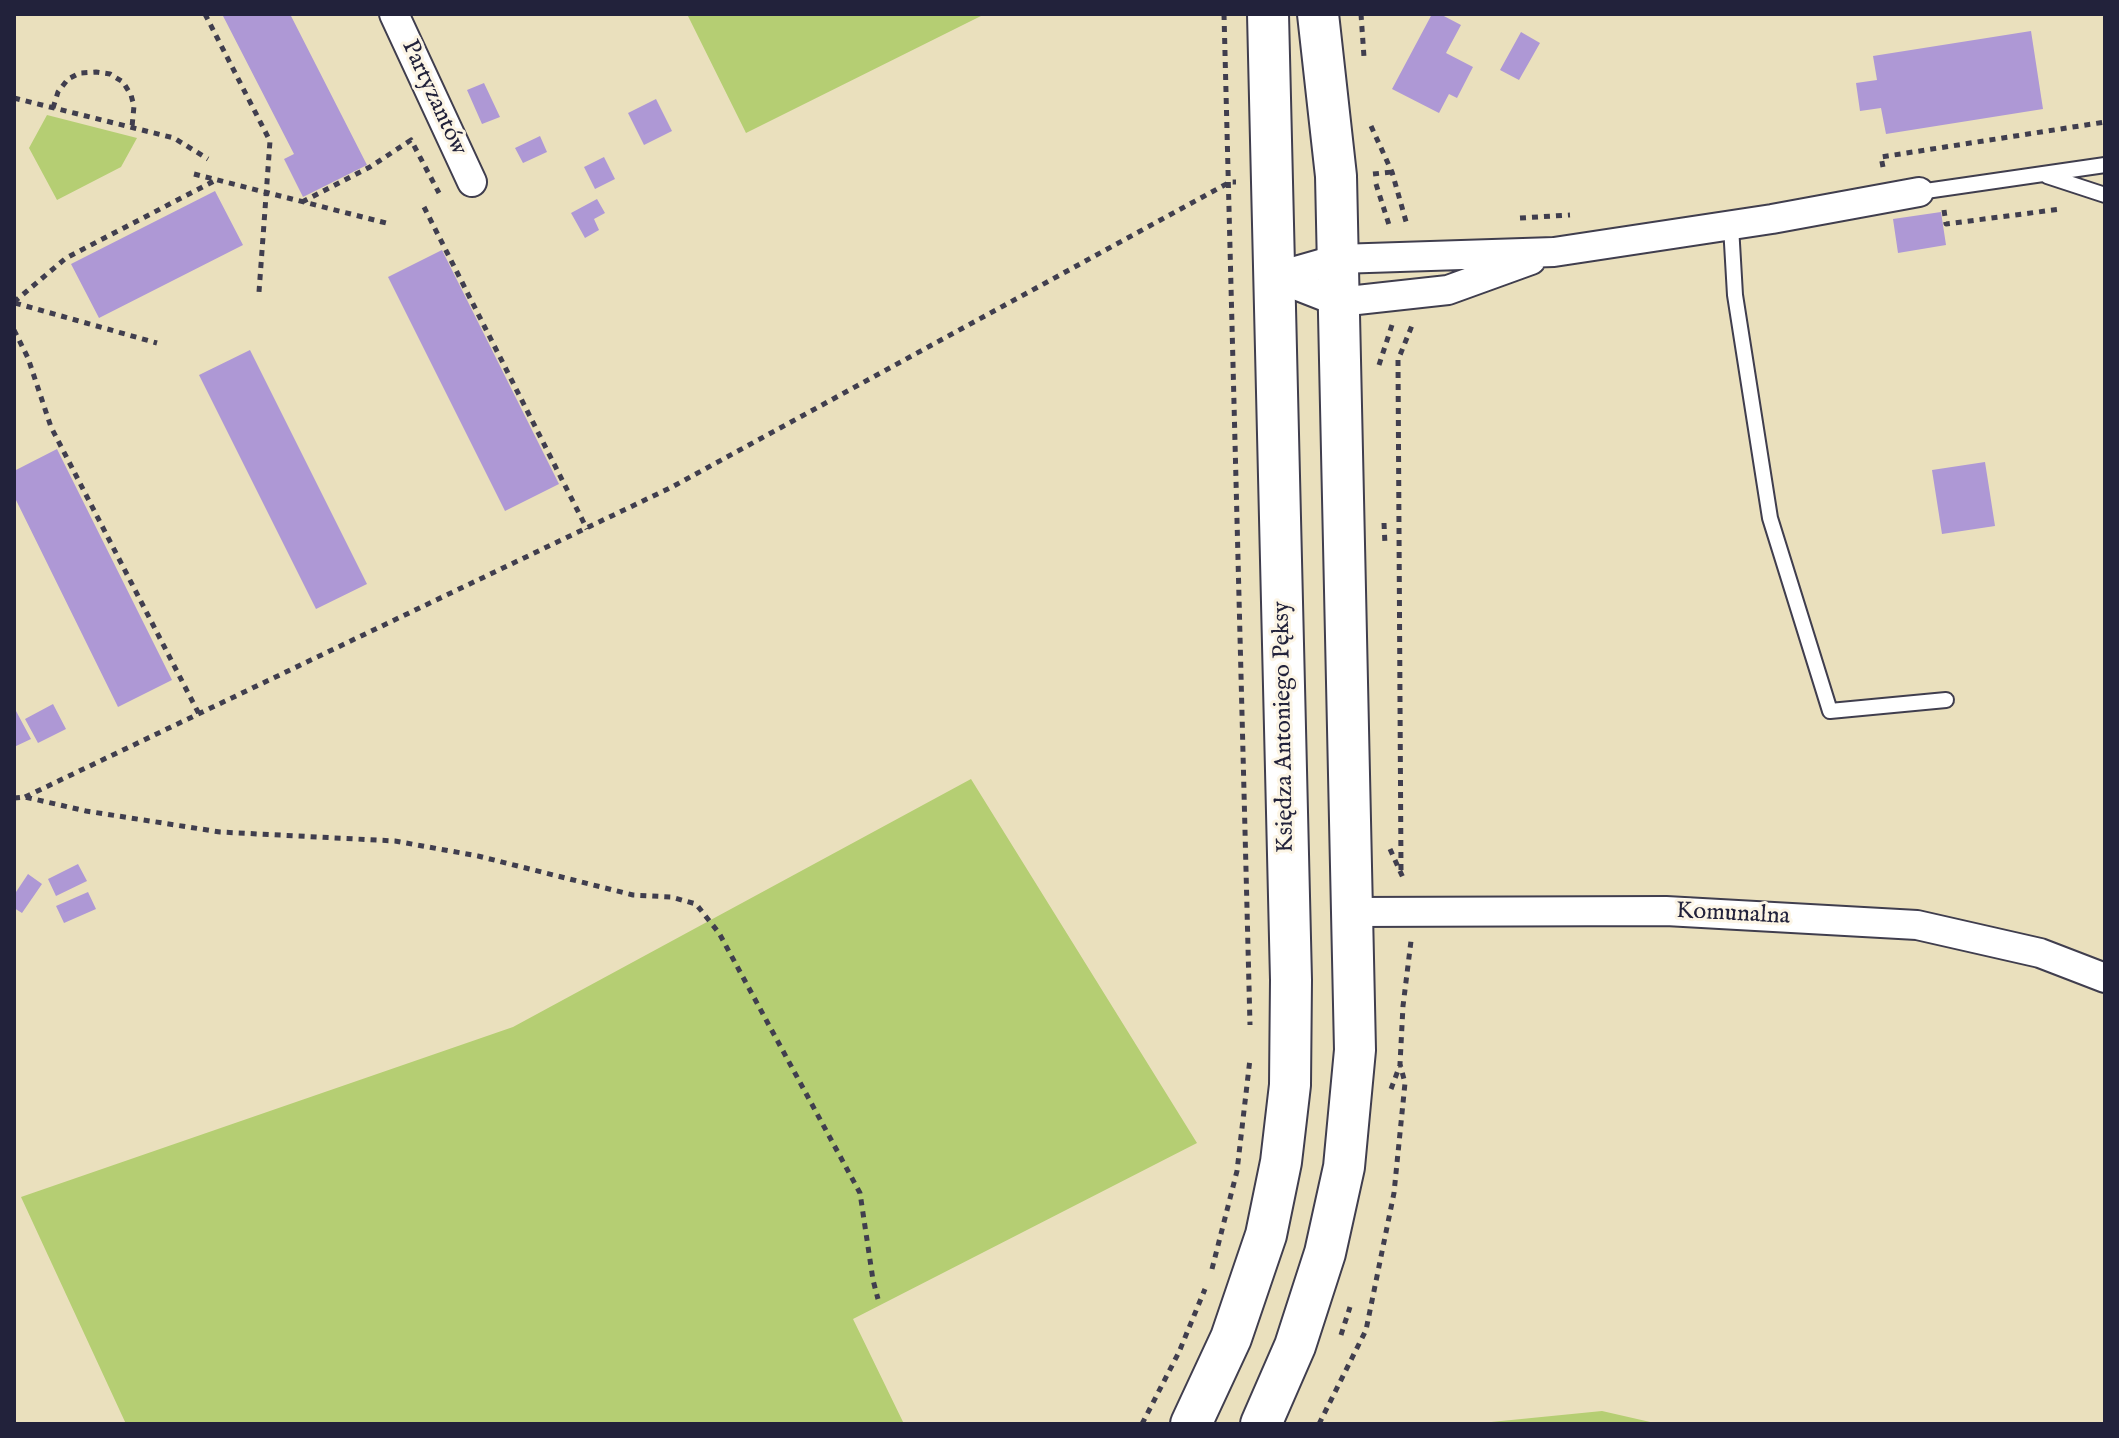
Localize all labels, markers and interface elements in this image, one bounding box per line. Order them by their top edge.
street label: Partyzantów [394,36,472,160]
street label: Księdza Antoniego Pęksy [1268,601,1302,853]
street label: Komunalna [1675,898,1791,932]

